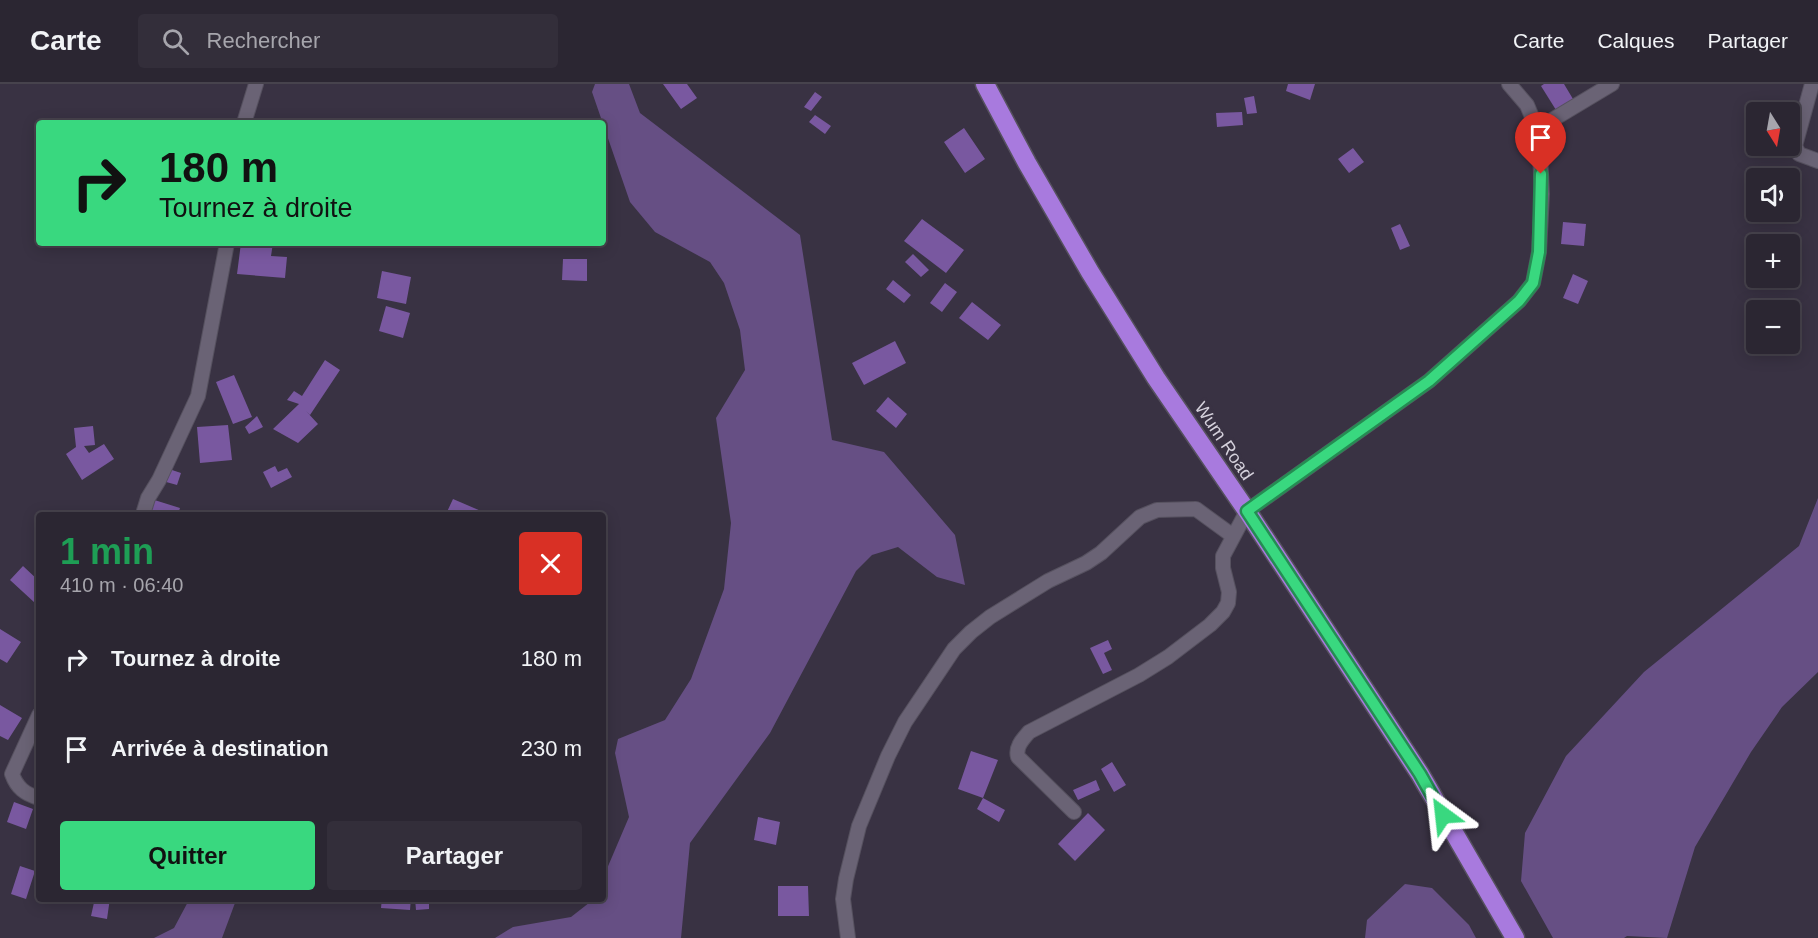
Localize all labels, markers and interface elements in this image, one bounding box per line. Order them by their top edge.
search box [138,14,558,68]
text: Carte [30,25,102,56]
icon: search [159,25,192,58]
text: Rechercher [207,28,320,53]
text: Carte [1513,29,1564,52]
text: Calques [1597,29,1674,52]
text: Partager [1707,29,1788,52]
north arrow [1746,102,1800,156]
map controls [1746,102,1800,354]
pin [1515,112,1566,174]
icon: arrive [1524,121,1557,154]
icon: right [60,144,138,222]
text: 180 m [159,144,278,191]
button: sound [1746,168,1800,222]
text: Tournez à droite [159,193,353,223]
button: + [1746,234,1800,288]
button: − [1746,300,1800,354]
street label: Wum Road [1191,398,1257,484]
text: 1 min [60,531,154,572]
button: close [519,532,582,595]
text: 410 m · 06:40 [60,574,183,596]
icon: right [60,643,93,676]
text: Tournez à droite [111,646,281,671]
text: 180 m [521,646,582,671]
icon: arrive [60,733,93,766]
text: Arrivée à destination [111,736,329,761]
text: 230 m [521,736,582,761]
position arrow [1411,783,1475,847]
button: Quitter [60,821,315,890]
button: Partager [327,821,582,890]

